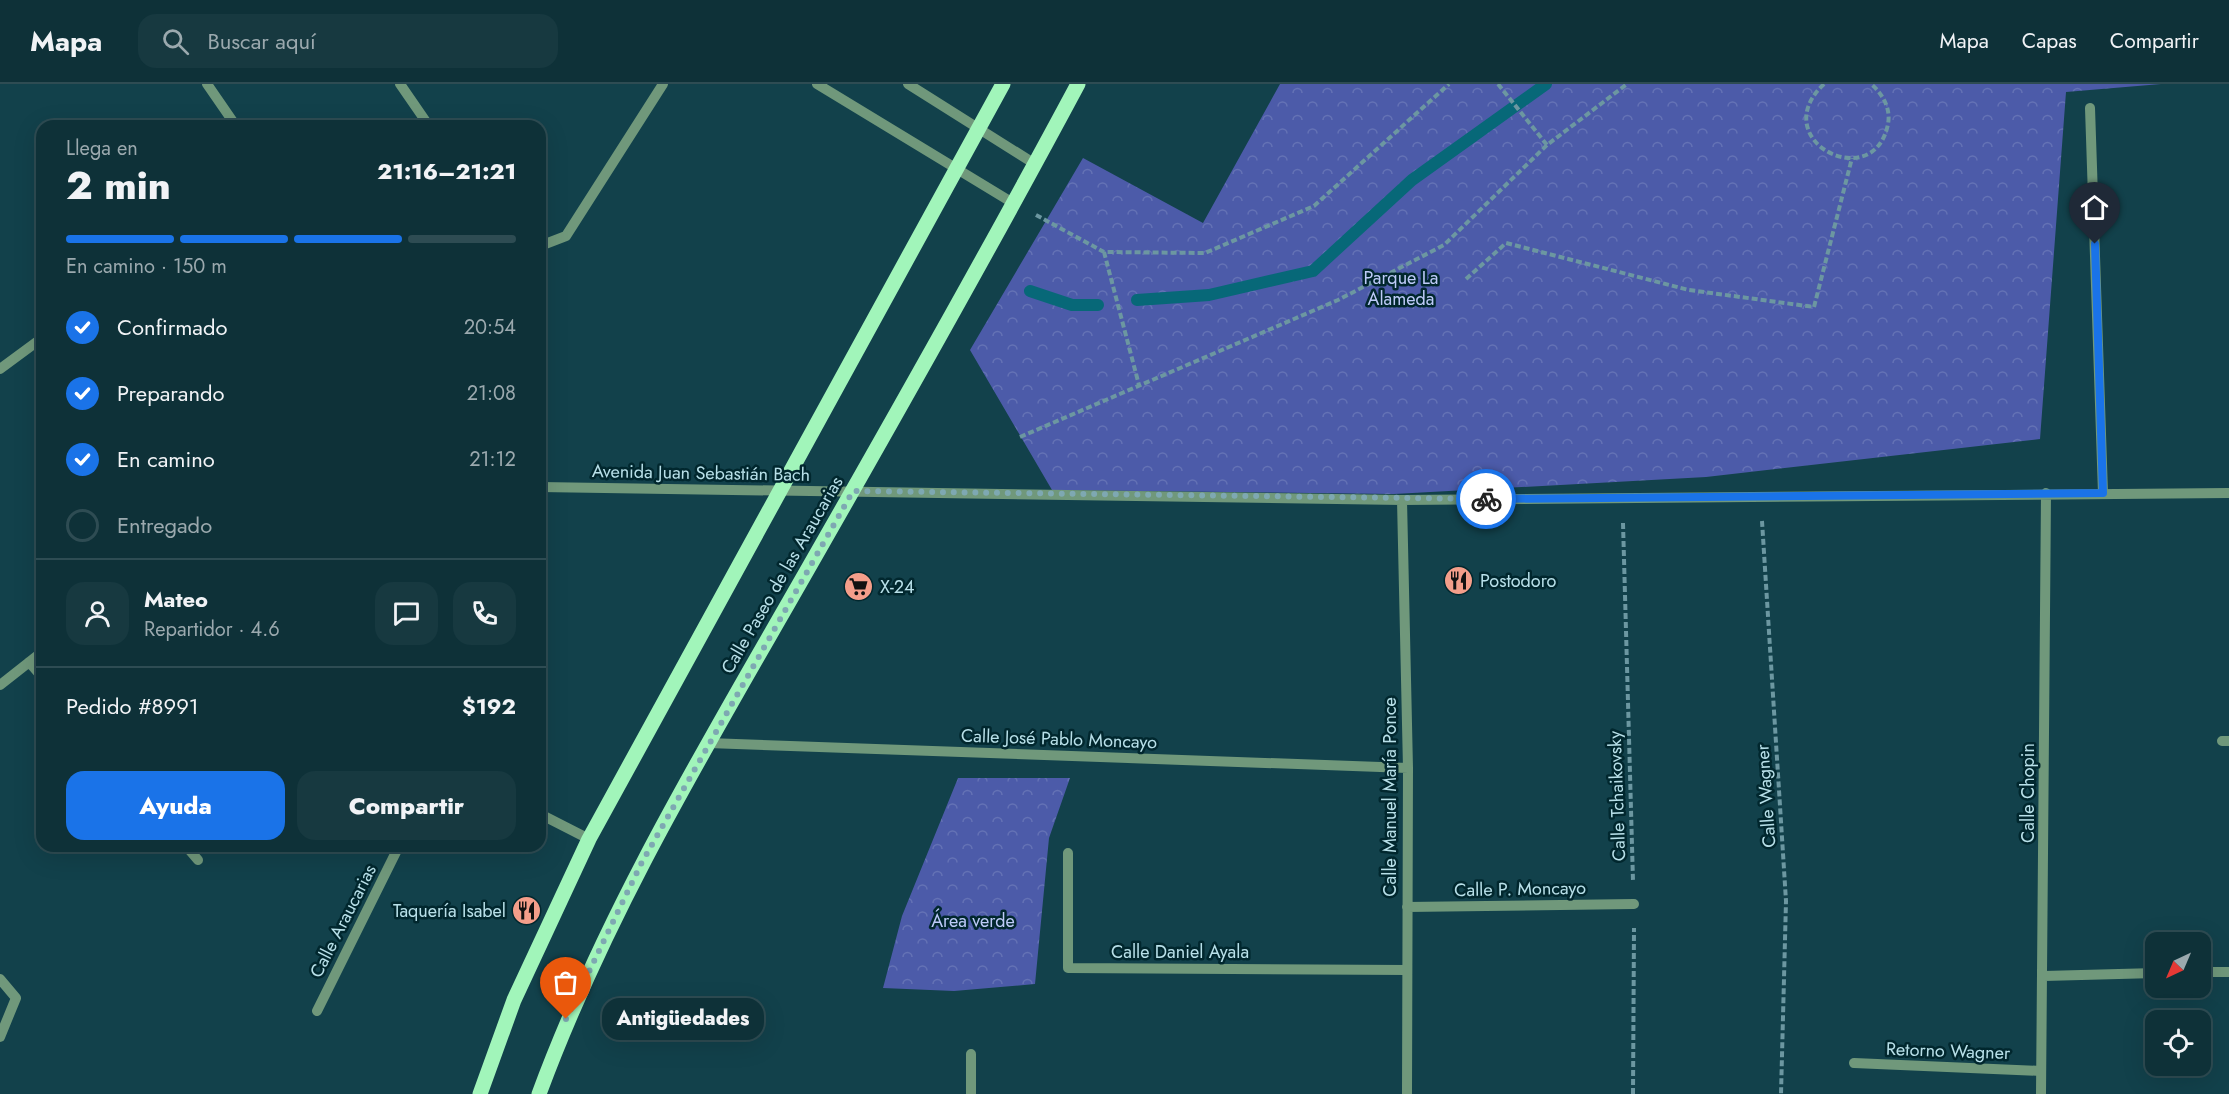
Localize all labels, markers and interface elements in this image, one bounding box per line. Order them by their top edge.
search box [138,14,558,68]
text: Mapa [30,21,102,62]
icon: search [159,25,192,58]
text: Buscar aquí [207,25,316,57]
text: Mapa [1940,26,1989,56]
text: Capas [2022,26,2077,56]
text: Compartir [2110,26,2199,56]
text: Llega en [66,134,138,163]
text: 21:16–21:21 [377,155,516,187]
text: 2 min [66,157,171,214]
pin [2069,182,2120,244]
icon: home [2078,191,2111,224]
text: En camino · 150 m [66,252,227,281]
park label: Parque La Alameda [1363,265,1439,312]
icon: check [66,311,99,344]
text: Confirmado [117,311,227,343]
text: 20:54 [464,313,516,342]
icon: check [66,377,99,410]
text: Preparando [117,377,225,409]
text: 21:08 [467,379,516,408]
icon: check [66,443,99,476]
text: En camino [117,443,215,475]
text: 21:12 [469,445,516,474]
street label: Avenida Juan Sebastián Bach [592,458,810,488]
courier [1456,469,1516,529]
street label: Calle Paseo de las Araucarias [715,471,849,679]
icon: bike [1470,483,1503,516]
text: Entregado [117,509,212,541]
restaurant icon: Postodoro [1443,565,1475,597]
place label: Postodoro [1480,568,1557,594]
supermarket icon: X-24 [843,571,875,603]
place label: X-24 [880,574,915,600]
button: person [66,582,129,645]
button: chat [375,582,438,645]
button: phone [453,582,516,645]
text: Mateo [144,583,208,615]
text: Repartidor · 4.6 [144,615,280,644]
text: Pedido #8991 [66,690,199,722]
text: $192 [462,690,516,722]
street label: Calle Manuel María Ponce [1377,697,1403,897]
street label: Calle José Pablo Moncayo [961,723,1158,755]
street label: Calle Tchaikovsky [1602,730,1632,862]
street label: Calle Wagner [1749,743,1783,849]
street label: Calle Chopin [2015,743,2041,843]
button: Ayuda [66,771,285,840]
button: Compartir [297,771,516,840]
street label: Calle Araucarias [303,860,383,982]
street label: Calle P. Moncayo [1454,875,1586,903]
restaurant icon: Taquería Isabel [511,895,543,927]
place label: Taquería Isabel [393,898,506,924]
park label: Área verde [931,908,1015,934]
north arrow [2145,932,2211,998]
map controls [2145,932,2211,1076]
street label: Calle Daniel Ayala [1111,939,1249,965]
pin [540,957,591,1019]
icon: bag [549,966,582,999]
callout: Antigüedades [602,998,764,1040]
text: Antigüedades [616,1004,750,1033]
button: locate [2145,1010,2211,1076]
street label: Retorno Wagner [1885,1036,2011,1066]

